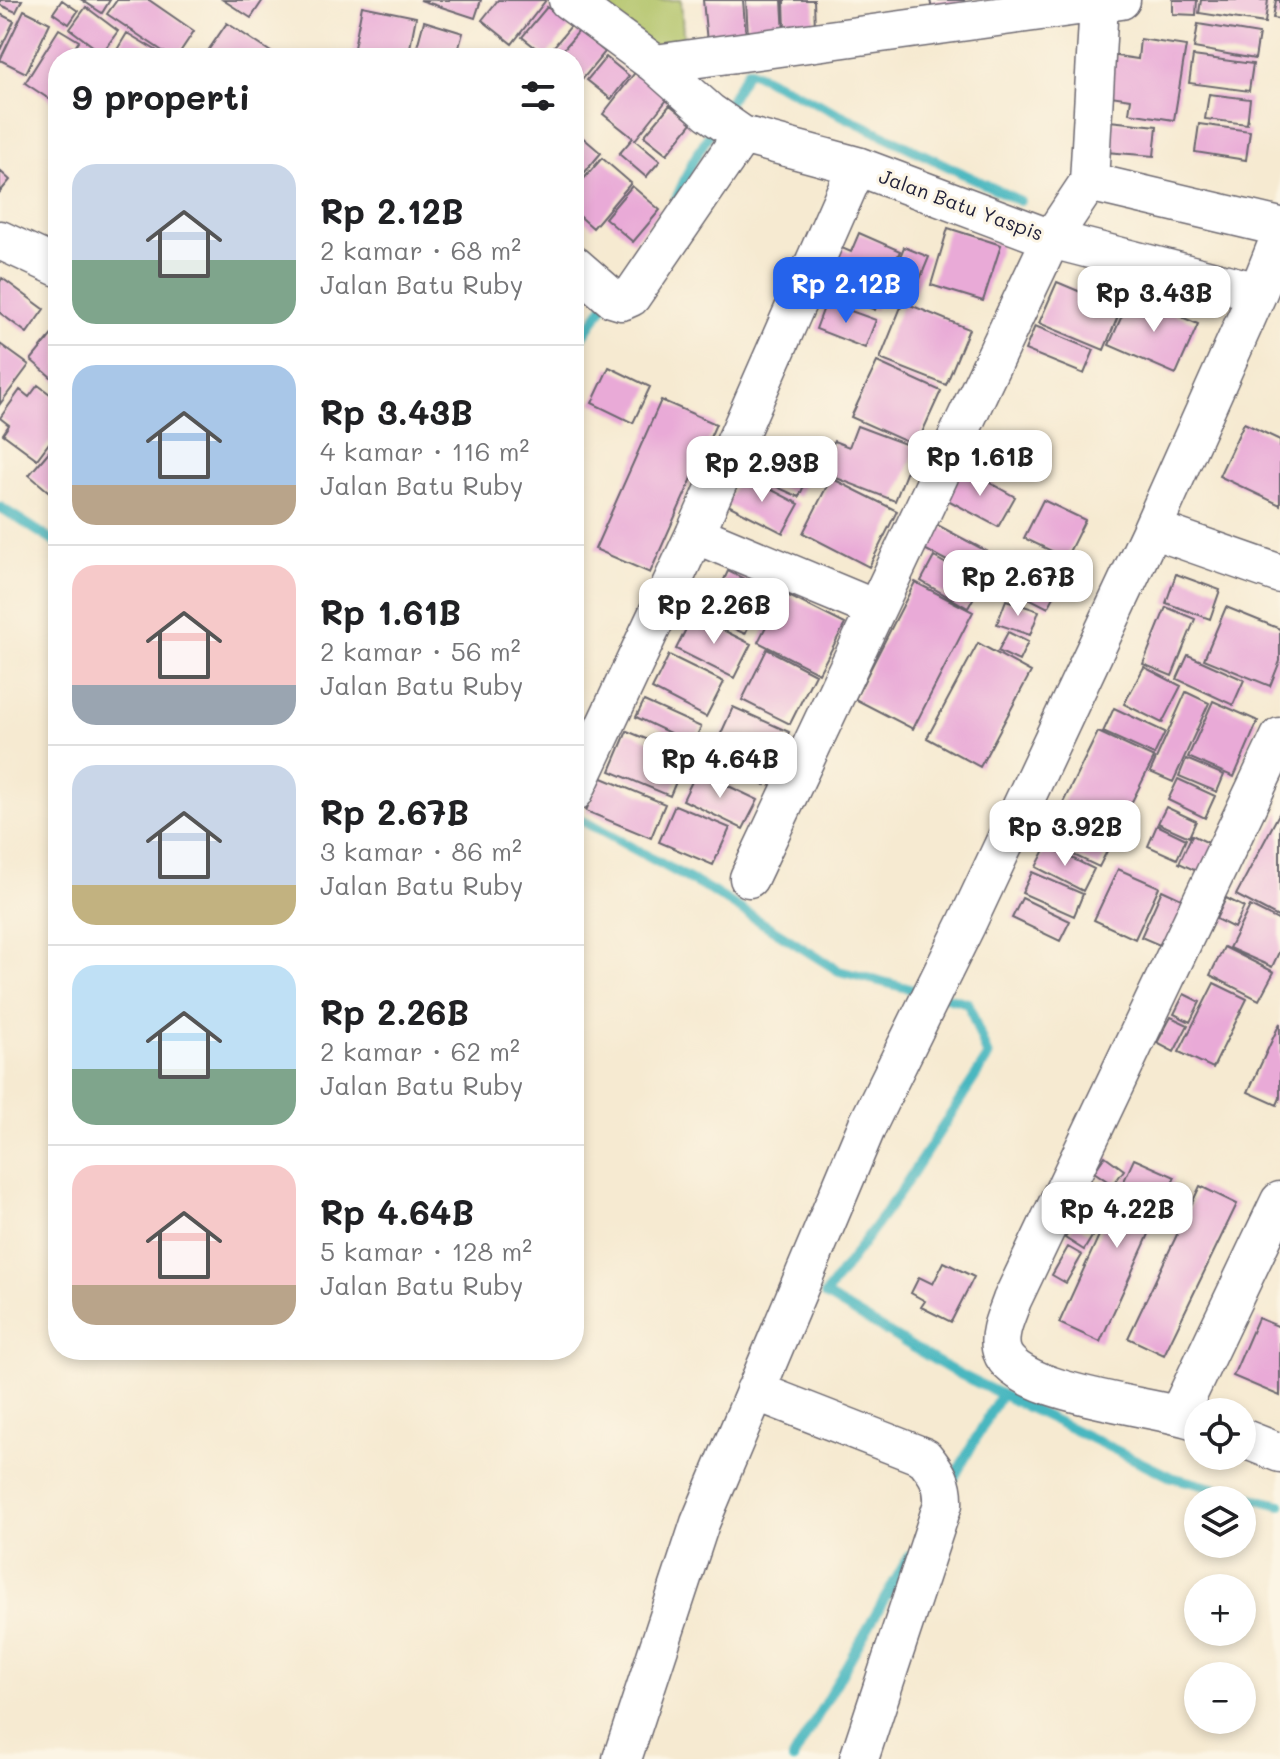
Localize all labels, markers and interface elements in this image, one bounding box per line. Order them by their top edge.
text: 9 properti [72,74,250,119]
icon: filters [516,74,560,118]
street label: Jalan Batu Yaspis [876,162,1047,246]
text: Rp 2.12B [320,188,464,233]
icon: home [136,196,232,292]
text: 2 kamar · 68 m² [320,233,521,267]
pin: Rp 2.12B [763,257,929,325]
text: Rp 2.12B [791,266,901,300]
pin: Rp 3.43B [1071,266,1237,334]
text: Jalan Batu Ruby [320,267,523,301]
text: Rp 3.43B [1096,275,1212,309]
text: Rp 3.43B [320,389,473,434]
icon: home [136,397,232,493]
pin: Rp 1.61B [897,430,1063,498]
text: 4 kamar · 116 m² [320,434,529,468]
pin: Rp 2.93B [679,436,845,504]
text: Rp 1.61B [926,439,1034,473]
text: Rp 2.93B [704,445,820,479]
text: Jalan Batu Ruby [320,468,523,502]
pin: Rp 2.67B [935,550,1101,618]
text: Rp 2.67B [961,559,1075,593]
pin: Rp 2.26B [631,578,797,646]
text: Rp 2.26B [657,587,771,621]
text: Rp 1.61B [320,589,461,634]
icon: home [136,597,232,693]
text: 2 kamar · 56 m² [320,634,521,668]
text: Jalan Batu Ruby [320,668,523,702]
pin: Rp 4.64B [637,732,803,800]
text: Rp 4.64B [661,741,779,775]
text: Rp 2.67B [320,789,469,834]
icon: home [136,797,232,893]
pin: Rp 3.92B [982,800,1148,868]
text: Rp 3.92B [1007,809,1123,843]
text: 3 kamar · 86 m² [320,834,522,868]
text: Jalan Batu Ruby [320,868,523,902]
text: Rp 2.26B [320,989,469,1034]
icon: home [136,997,232,1093]
text: 2 kamar · 62 m² [320,1034,520,1068]
text: Jalan Batu Ruby [320,1068,523,1102]
pin: Rp 4.22B [1034,1182,1200,1250]
text: Rp 4.64B [320,1189,474,1234]
text: Rp 4.22B [1060,1191,1174,1225]
icon: home [136,1197,232,1293]
text: 5 kamar · 128 m² [320,1234,532,1268]
text: Jalan Batu Ruby [320,1268,523,1302]
map controls [1184,1398,1256,1734]
button: locate [1184,1398,1256,1470]
button: layers [1184,1486,1256,1558]
button: + [1184,1574,1256,1646]
button: − [1184,1662,1256,1734]

